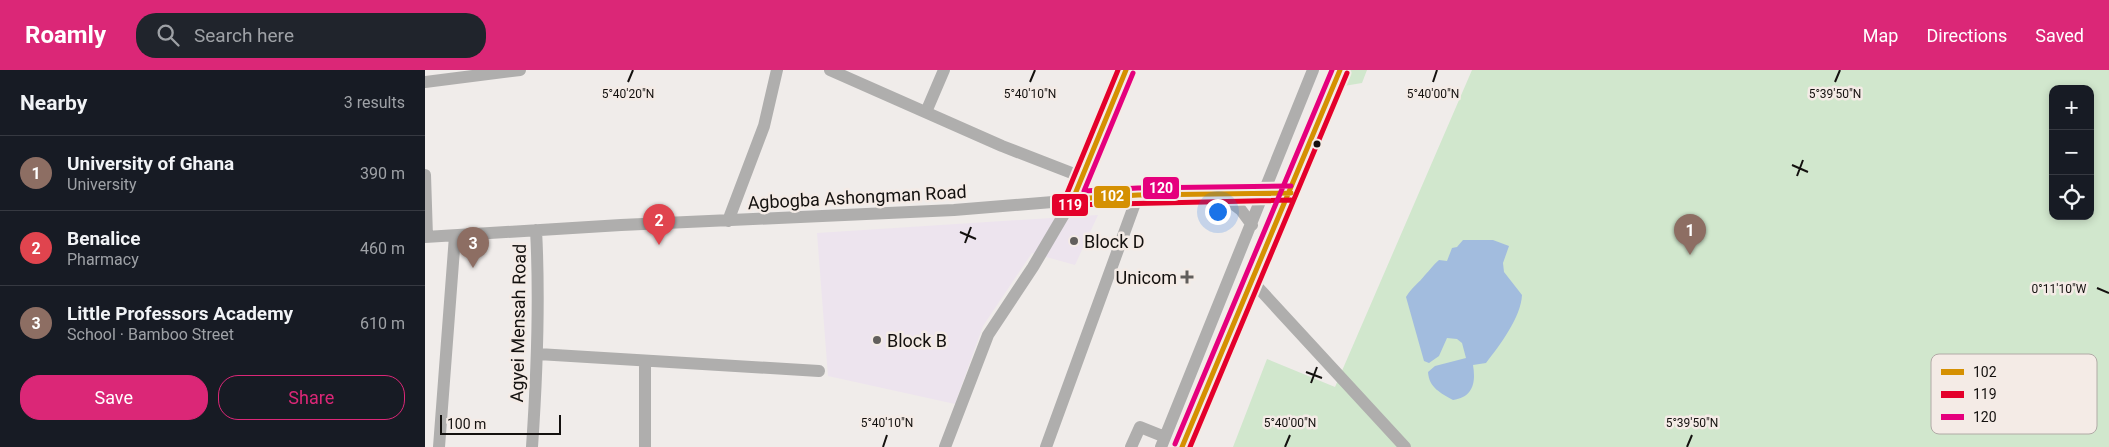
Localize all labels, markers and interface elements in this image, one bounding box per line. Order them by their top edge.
search box [136,13,486,58]
text: Roamly [25,21,106,49]
icon: search [154,21,182,49]
text: Search here [194,24,294,47]
text: Map [1863,25,1898,46]
text: Directions [1926,25,2007,46]
text: Saved [2035,25,2084,46]
map controls [2049,85,2094,220]
button: + [2049,85,2094,130]
text: 5°40'20"N [602,87,654,101]
text: 5°40'10"N [1004,87,1056,101]
text: 5°40'00"N [1407,87,1459,101]
text: 5°39'50"N [1809,87,1861,101]
text: Nearby [20,91,87,115]
text: 3 results [344,93,405,112]
button: − [2049,130,2094,175]
unlabelled marker [1312,139,1322,149]
text: University of Ghana [67,152,234,175]
text: 1 [31,164,41,183]
text: 390 m [360,164,405,183]
text: University [67,175,137,194]
button: locate [2049,175,2094,220]
line badge: 120 [1142,176,1180,200]
text: 120 [1149,180,1173,196]
street label: Agbogba Ashongman Road [747,181,967,213]
line badge: 102 [1093,185,1131,209]
text: 102 [1100,188,1124,204]
line badge: 119 [1051,193,1089,217]
text: 119 [1058,197,1082,213]
your location [1205,199,1231,225]
pin: 2 [643,204,675,245]
pin: 1 [1674,214,1706,255]
text: Benalice [67,227,140,250]
pin: 3 [457,227,489,268]
place label: Block D [1084,231,1145,252]
marker: Block D [1068,235,1080,247]
text: 2 [31,239,41,258]
text: 460 m [360,239,405,258]
street label: Agyei Mensah Road [506,244,530,402]
text: Pharmacy [67,250,139,269]
place label: Unicom [1116,267,1177,288]
marker: Unicom [1181,271,1193,283]
text: 0°11'10"W [2032,282,2087,296]
text: Little Professors Academy [67,302,293,325]
text: 3 [31,314,41,333]
text: 610 m [360,314,405,333]
text: School · Bamboo Street [67,325,234,344]
place label: Block B [887,330,947,351]
marker: Block B [871,334,883,346]
legend [1931,354,2097,434]
text: 102 [1973,364,1997,380]
button: Save [20,375,208,420]
button: Share [218,375,405,420]
text: 119 [1973,386,1997,402]
text: 120 [1973,409,1997,425]
scale bar [440,412,561,435]
text: 100 m [447,416,486,432]
text: 5°40'10"N [861,416,913,430]
text: 5°40'00"N [1264,416,1316,430]
text: 5°39'50"N [1666,416,1718,430]

